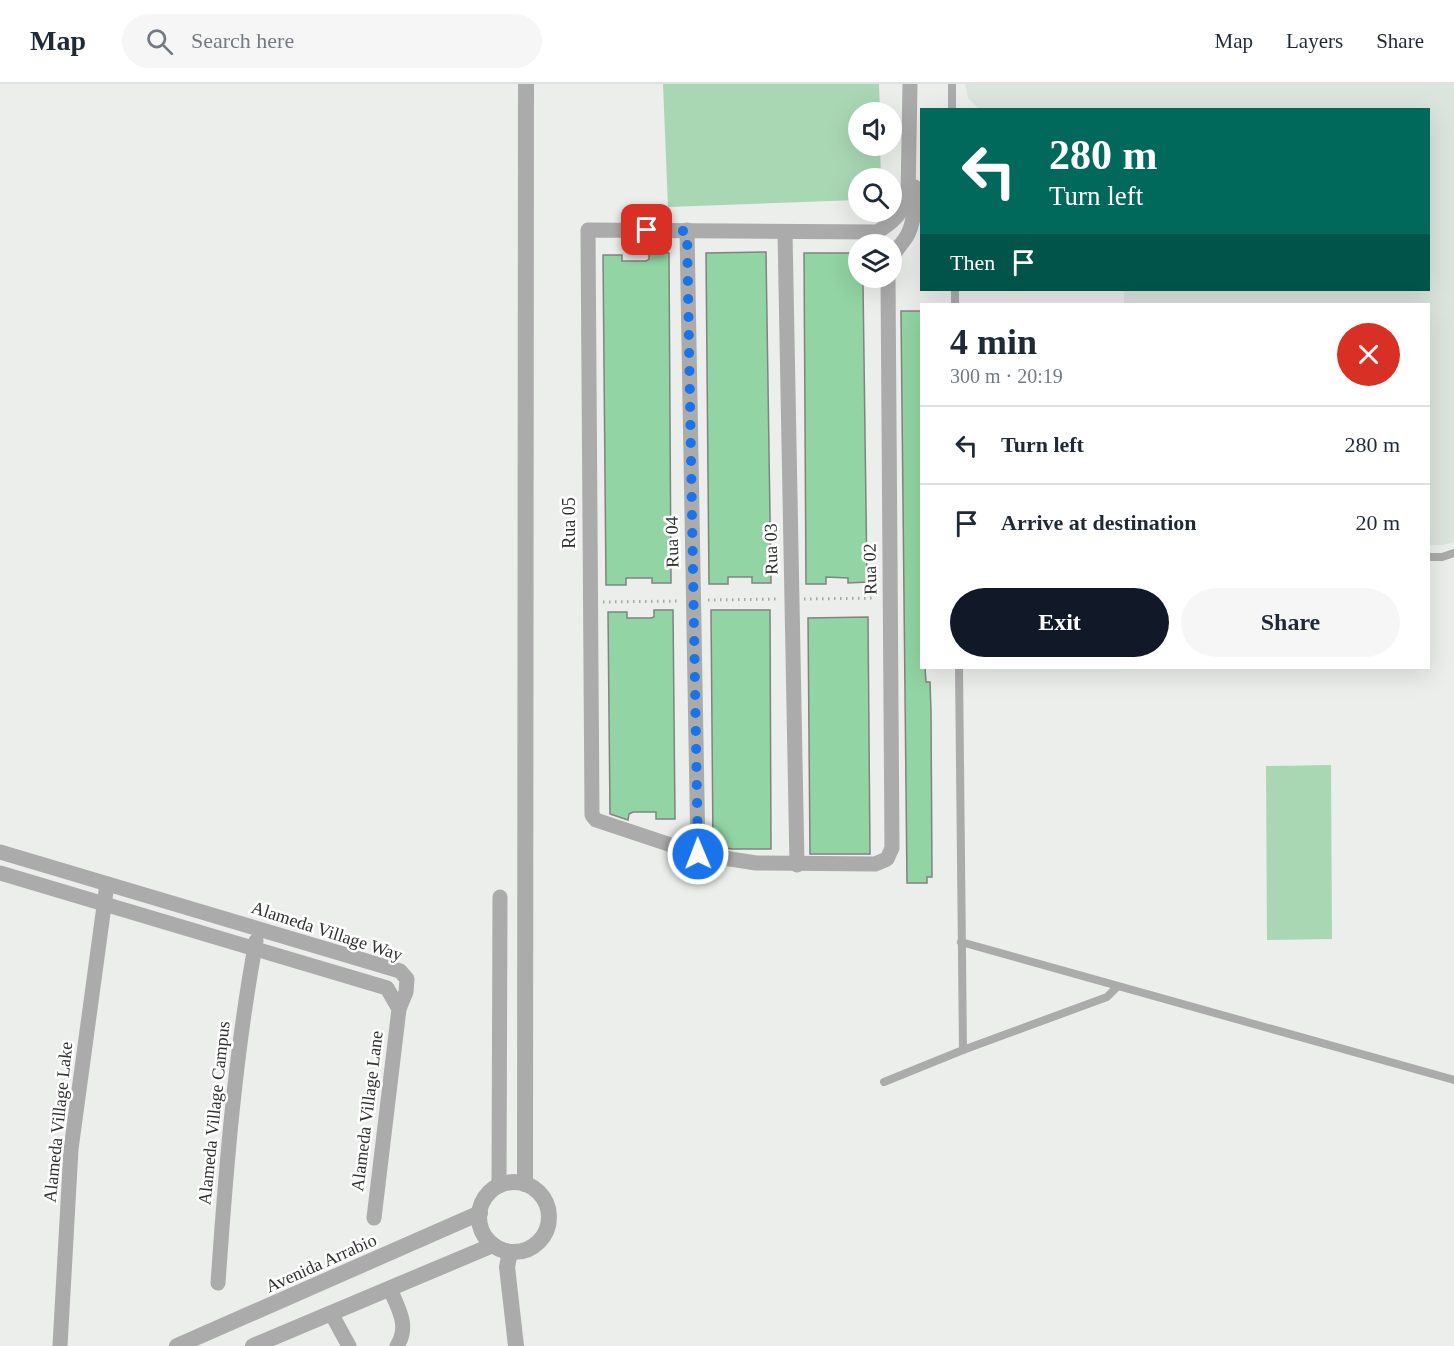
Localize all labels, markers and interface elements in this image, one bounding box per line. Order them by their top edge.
search box [122,14,542,68]
text: Map [30,25,86,56]
icon: search [143,25,176,58]
text: Search here [191,28,294,53]
text: Map [1215,29,1253,53]
text: Layers [1286,29,1343,53]
text: Share [1376,29,1424,53]
map controls [848,102,902,288]
button: sound [848,102,902,156]
icon: left [950,132,1028,210]
text: 280 m [1049,132,1158,178]
button: search [848,168,902,222]
text: Turn left [1049,181,1143,211]
pin [621,204,672,255]
icon: arrive [630,213,663,246]
button: layers [848,234,902,288]
icon: arrive [1007,246,1040,279]
text: Then [950,250,995,275]
text: 4 min [950,322,1037,362]
button: close [1337,323,1400,386]
text: 300 m · 20:19 [950,365,1063,387]
icon: left [950,429,983,462]
text: Turn left [1001,432,1084,457]
text: 280 m [1344,432,1400,457]
street label: Rua 05 [559,497,579,549]
icon: arrive [950,507,983,540]
text: Arrive at destination [1001,510,1197,535]
text: 20 m [1355,510,1400,535]
street label: Rua 04 [662,516,682,568]
street label: Rua 03 [761,523,781,575]
street label: Rua 02 [860,543,880,595]
button: Exit [950,588,1169,657]
button: Share [1181,588,1400,657]
position arrow [666,822,730,886]
street label: Alameda Village Way [249,897,405,965]
street label: Alameda Village Campus [194,1020,234,1206]
street label: Alameda Village Lane [347,1030,387,1192]
street label: Alameda Village Lake [40,1041,76,1203]
street label: Avenida Arrabio [263,1230,379,1296]

